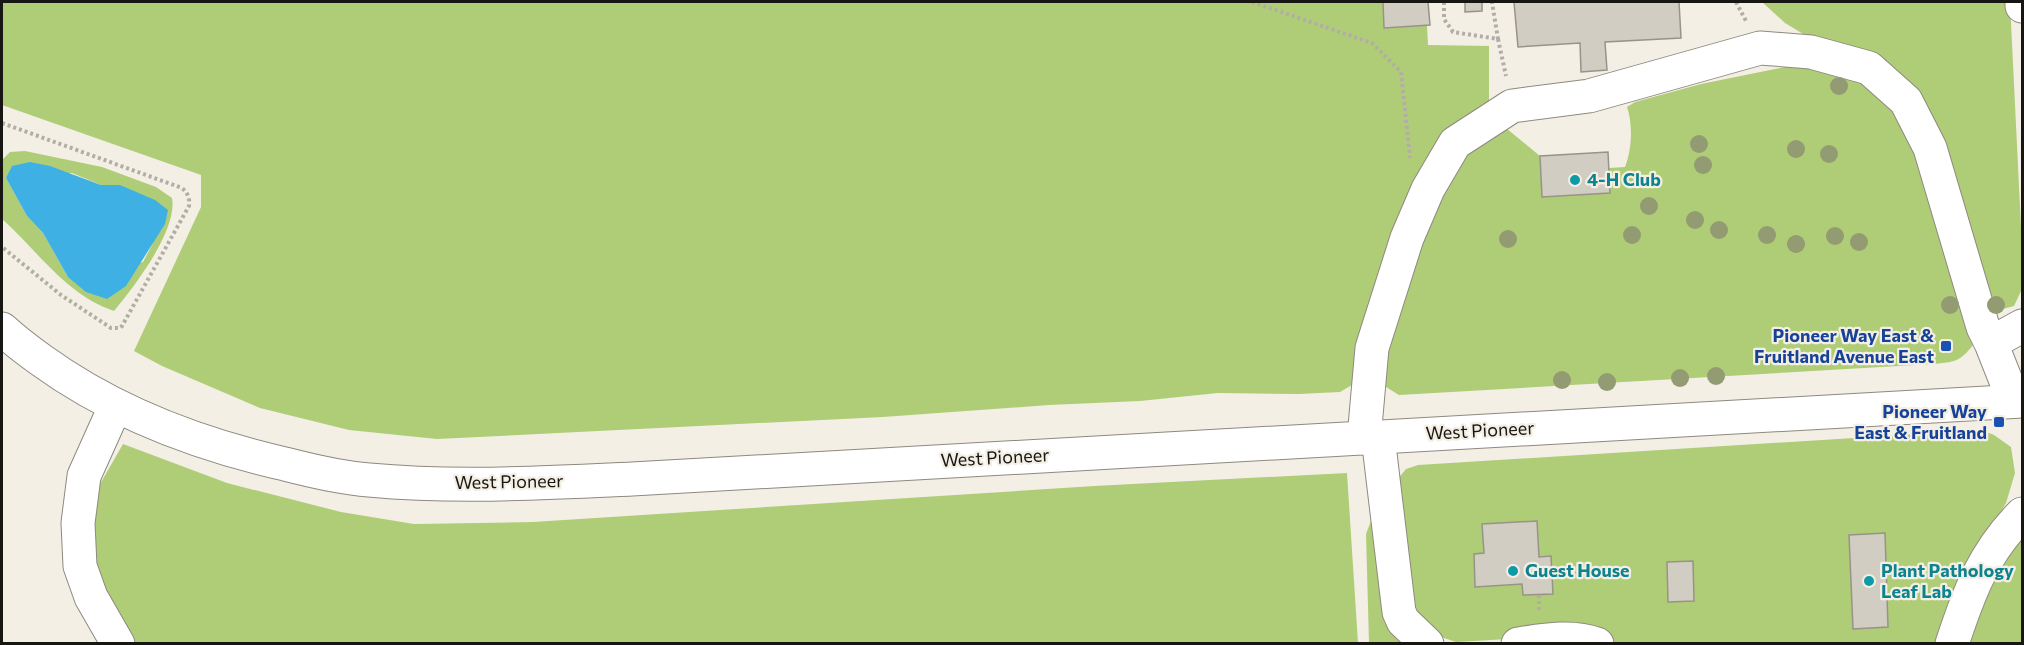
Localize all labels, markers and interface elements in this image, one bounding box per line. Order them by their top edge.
place label: 4-H Club [1587,168,1661,190]
marker: 4-H Club [1568,173,1582,187]
place label: Pioneer Way East & Fruitland Avenue East [1754,324,1934,367]
marker: Pioneer Way East & Fruitland Avenue East [1939,339,1953,353]
place label: Pioneer Way East & Fruitland [1854,400,1987,443]
marker: Pioneer Way East & Fruitland [1992,415,2006,429]
street label: West Pioneer [1425,416,1535,444]
street label: West Pioneer [940,443,1050,471]
street label: West Pioneer [454,469,564,493]
place label: Guest House [1525,559,1630,581]
place label: Plant Pathology Leaf Lab [1881,559,2014,602]
marker: Guest House [1506,564,1520,578]
marker: Plant Pathology Leaf Lab [1862,574,1876,588]

